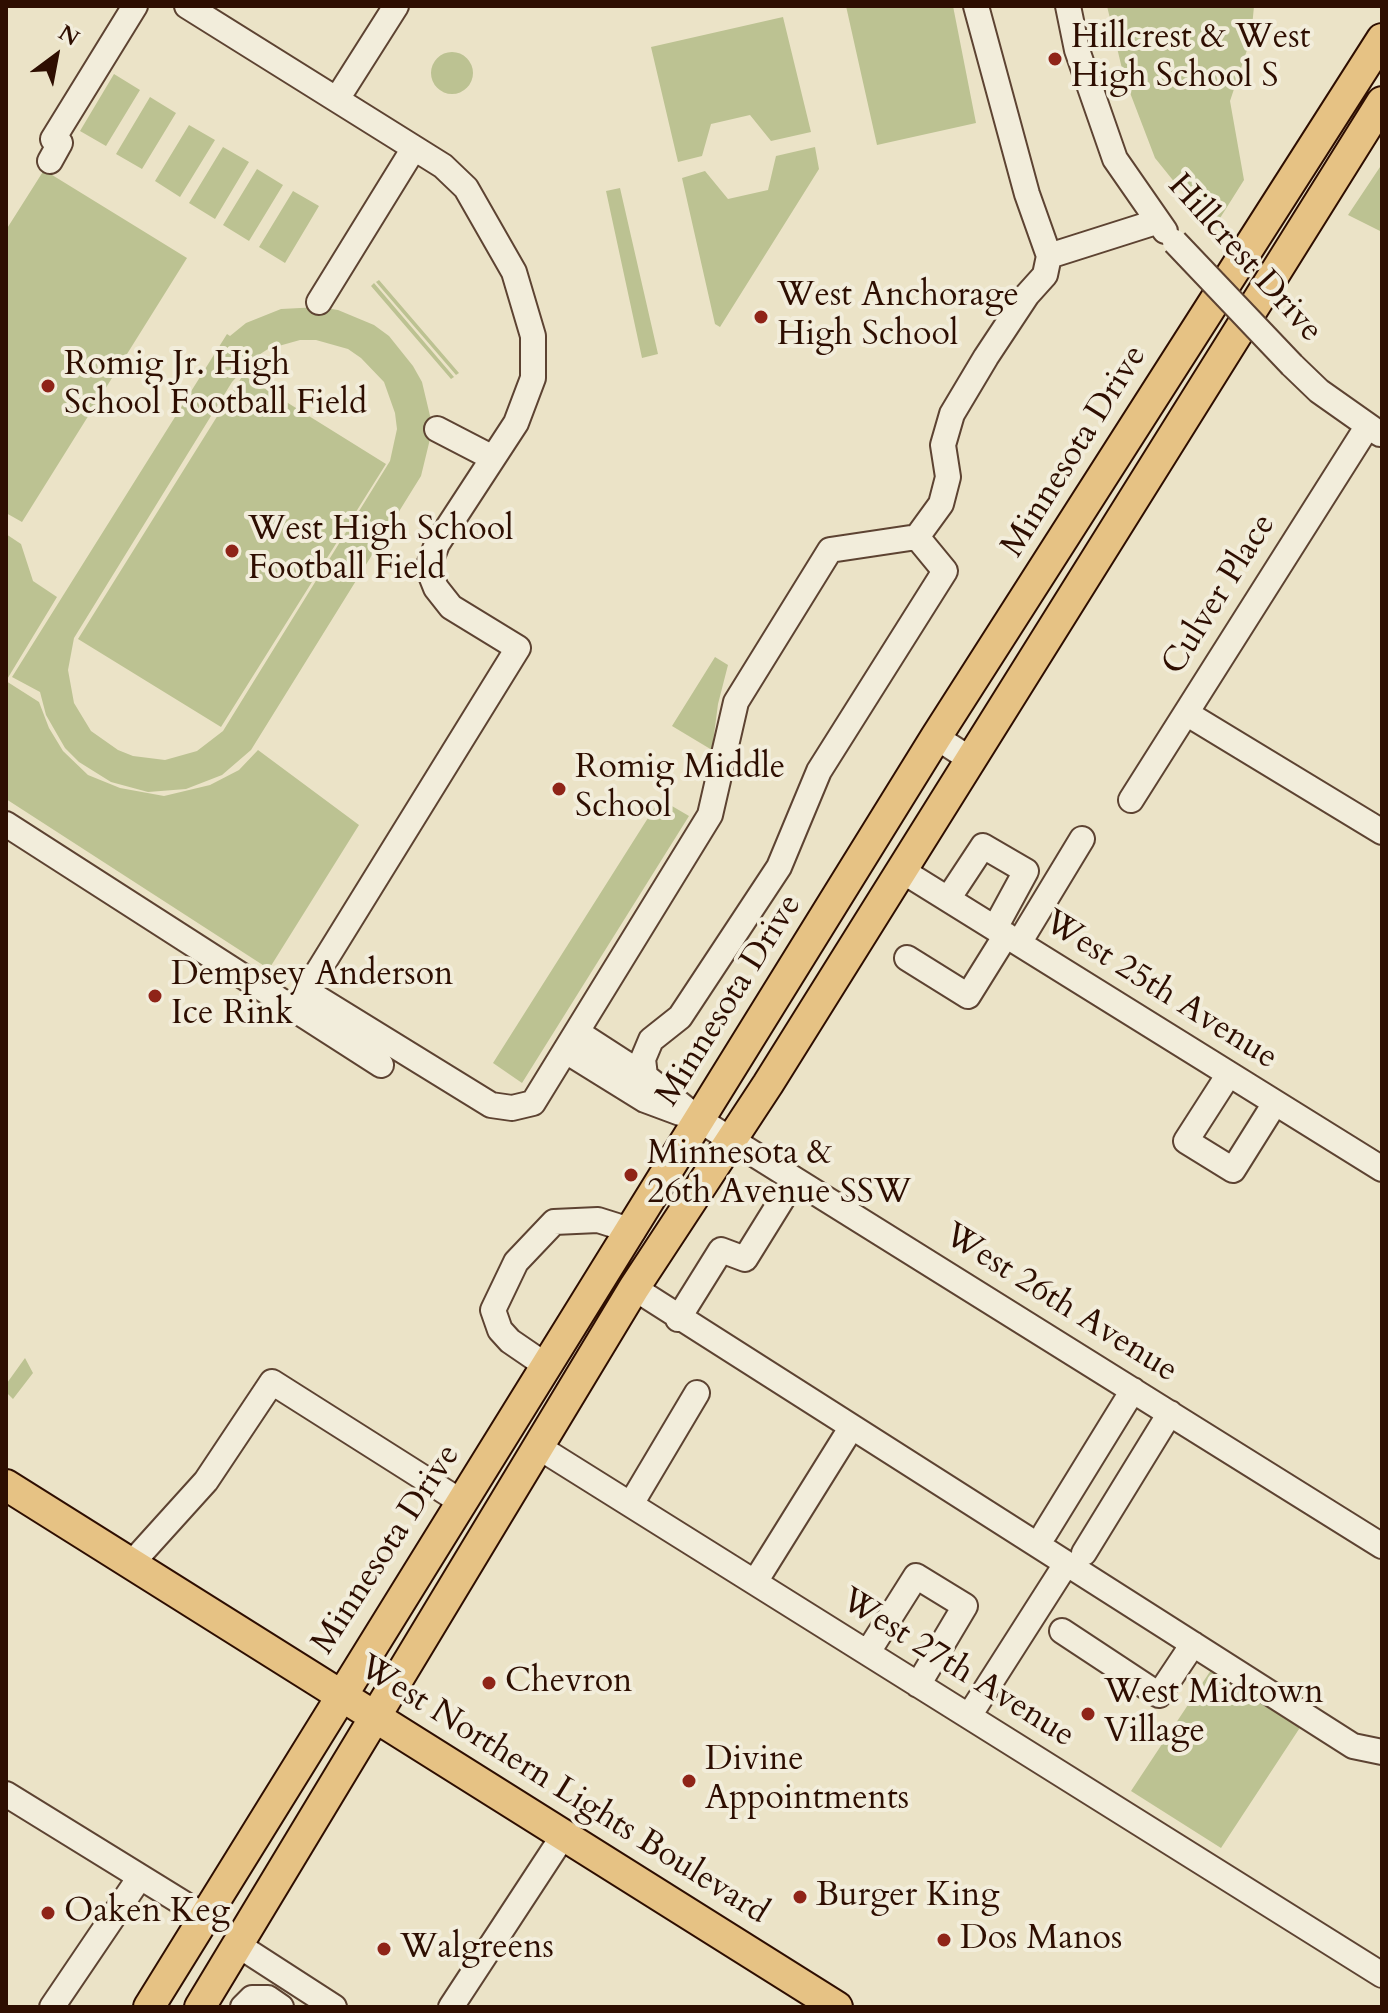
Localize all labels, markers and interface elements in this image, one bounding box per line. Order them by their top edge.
north arrow [16,16,96,96]
text: N [53,18,85,53]
place label: Hillcrest & West High School S [1071,19,1310,98]
marker: Hillcrest & West High School S [1046,50,1064,68]
street label: Hillcrest Drive [1158,167,1330,351]
place label: West Anchorage High School [777,277,1019,356]
marker: West Anchorage High School [752,308,770,326]
street label: Minnesota Drive [994,338,1156,566]
place label: Romig Jr. High School Football Field [64,346,367,426]
marker: Romig Jr. High School Football Field [39,377,57,395]
street label: Culver Place [1155,507,1285,683]
place label: West High School Football Field [248,511,514,590]
marker: West High School Football Field [223,542,241,560]
place label: Romig Middle School [575,749,785,828]
marker: Romig Middle School [550,780,568,798]
street label: Minnesota Drive [649,887,811,1115]
street label: West 25th Avenue [1036,903,1284,1079]
place label: Dempsey Anderson Ice Rink [171,956,453,1036]
marker: Dempsey Anderson Ice Rink [146,987,164,1005]
place label: Minnesota & 26th Avenue SSW [647,1135,911,1214]
marker: Minnesota & 26th Avenue SSW [622,1166,640,1184]
street label: West 26th Avenue [936,1216,1184,1392]
street label: Minnesota Drive [304,1437,470,1663]
street label: West 27th Avenue [833,1581,1081,1757]
street label: West Northern Lights Boulevard [351,1648,775,1934]
place label: Chevron [505,1663,632,1703]
marker: Chevron [480,1674,498,1692]
place label: West Midtown Village [1104,1674,1324,1754]
marker: West Midtown Village [1079,1705,1097,1723]
place label: Divine Appointments [705,1741,909,1820]
marker: Divine Appointments [680,1772,698,1790]
place label: Burger King [816,1877,999,1917]
marker: Burger King [791,1888,809,1906]
place label: Oaken Keg [64,1893,230,1933]
marker: Oaken Keg [39,1904,57,1922]
place label: Dos Manos [960,1920,1122,1960]
place label: Walgreens [400,1929,554,1969]
marker: Dos Manos [935,1931,953,1949]
marker: Walgreens [375,1940,393,1958]

